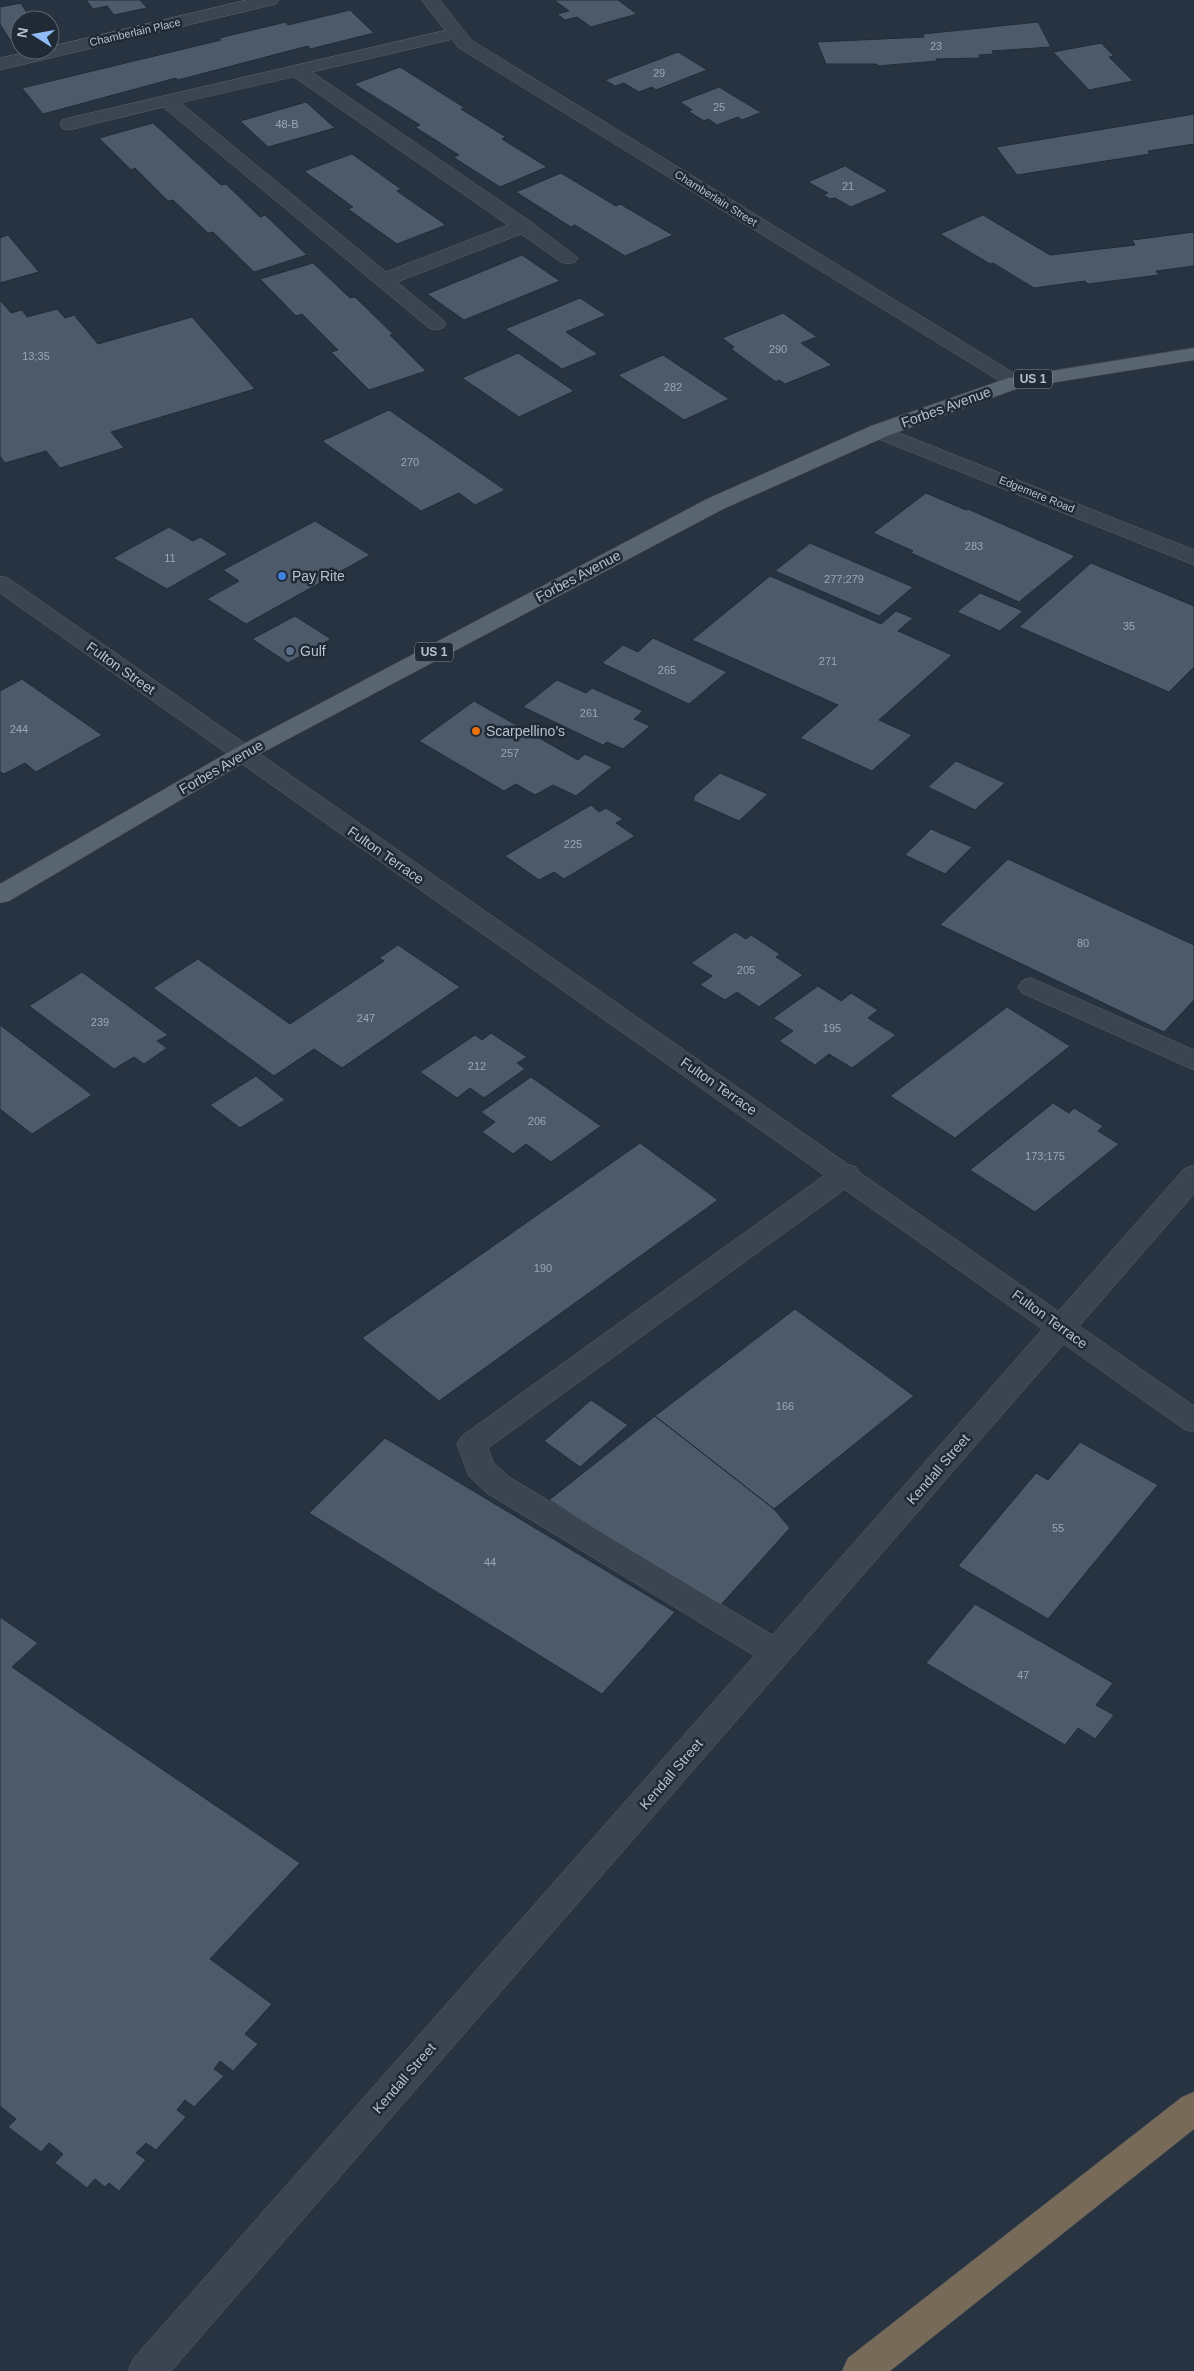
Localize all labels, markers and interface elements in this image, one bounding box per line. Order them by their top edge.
north arrow [10,10,60,60]
street label: Chamberlain Place [88,16,182,48]
text: N [13,26,31,39]
house number: 23 [930,40,942,52]
house number: 29 [653,67,665,79]
house number: 25 [713,101,725,113]
house number: 48-B [275,118,299,130]
street label: Chamberlain Street [673,168,759,228]
house number: 21 [842,180,854,192]
house number: 290 [769,343,787,355]
house number: 13;35 [22,350,50,362]
road number: US 1 [1014,369,1052,388]
house number: 282 [664,381,682,393]
street label: Forbes Avenue [899,383,993,431]
house number: 270 [401,456,419,468]
street label: Edgemere Road [998,473,1076,515]
house number: 283 [965,540,983,552]
street label: Forbes Avenue [533,547,623,605]
house number: 11 [164,552,176,564]
place label: Pay Rite [292,568,345,584]
marker: Pay Rite [276,570,288,582]
house number: 277;279 [824,573,864,585]
house number: 35 [1123,620,1135,632]
street label: Fulton Street [84,638,159,698]
road number: US 1 [415,642,453,662]
place label: Gulf [300,643,326,659]
marker: Gulf [284,645,296,657]
house number: 271 [819,655,837,667]
house number: 265 [658,664,676,676]
house number: 261 [580,707,598,719]
house number: 244 [10,723,28,735]
place label: Scarpellino’s [486,723,565,739]
marker: Scarpellino’s [470,725,482,737]
street label: Forbes Avenue [176,736,266,797]
house number: 257 [501,747,519,759]
street label: Fulton Terrace [345,823,427,887]
house number: 225 [564,838,582,850]
house number: 80 [1077,937,1089,949]
house number: 205 [737,964,755,976]
house number: 247 [357,1012,375,1024]
house number: 239 [91,1016,109,1028]
house number: 195 [823,1022,841,1034]
street label: Fulton Terrace [678,1054,760,1118]
house number: 212 [468,1060,486,1072]
house number: 206 [528,1115,546,1127]
house number: 173;175 [1025,1150,1065,1162]
house number: 190 [534,1262,552,1274]
street label: Fulton Terrace [1009,1286,1091,1352]
house number: 166 [776,1400,794,1412]
street label: Kendall Street [903,1430,973,1507]
house number: 55 [1052,1522,1064,1534]
house number: 44 [484,1556,496,1568]
house number: 47 [1017,1669,1029,1681]
street label: Kendall Street [636,1735,706,1812]
street label: Kendall Street [369,2039,439,2116]

